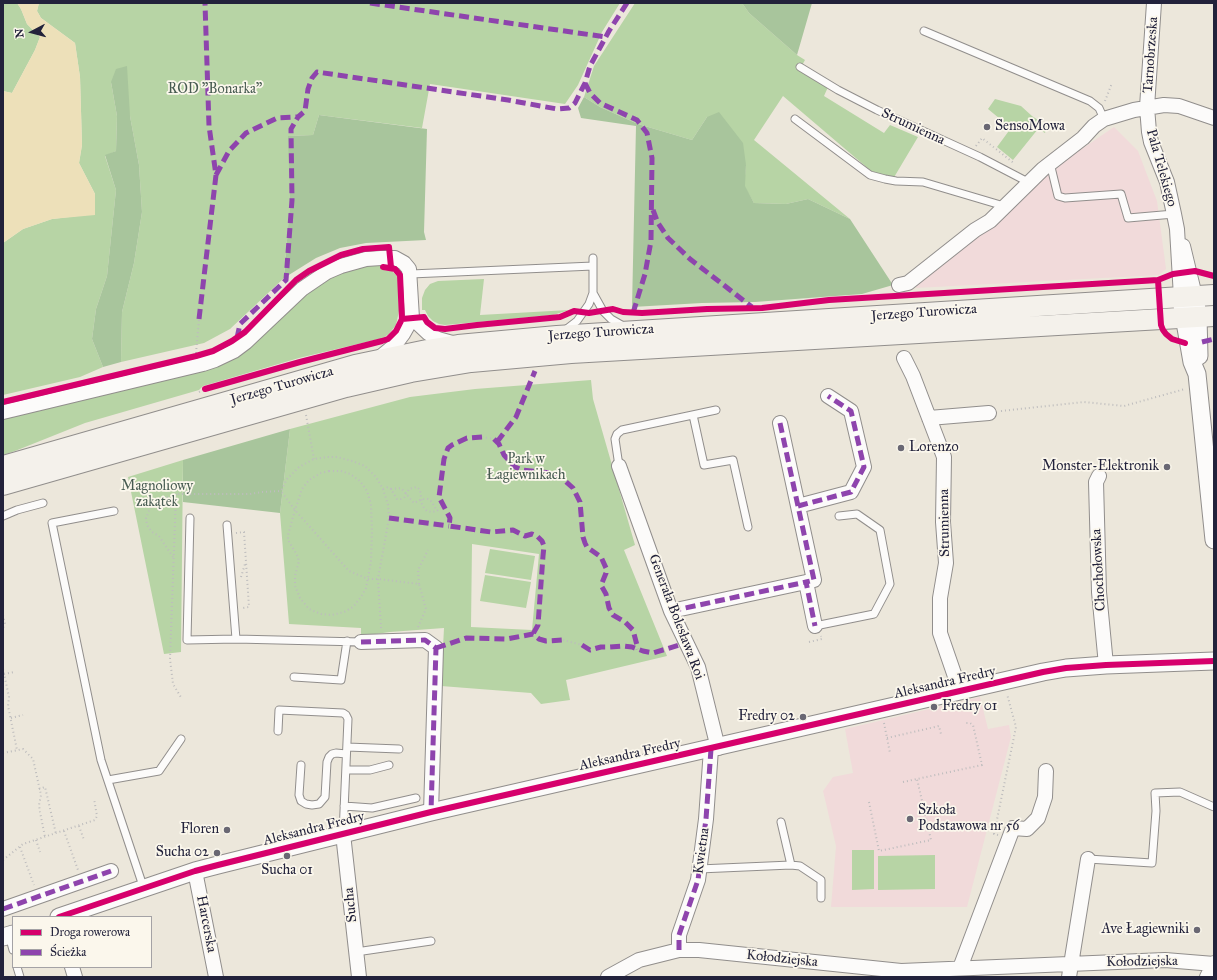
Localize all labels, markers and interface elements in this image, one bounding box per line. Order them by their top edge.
north arrow [12,12,52,52]
street label: Tarnobrzeska [1140,16,1162,94]
text: N [13,28,27,39]
park label: ROD "Bonarka" [168,82,262,98]
street label: Strumienna [879,105,947,149]
place label: SensoMowa [995,119,1065,135]
marker: SensoMowa [982,122,992,132]
street label: Pala Telekiego [1142,127,1180,209]
street label: Jerzego Turowicza [871,301,977,325]
street label: Jerzego Turowicza [548,321,654,345]
street label: Jerzego Turowicza [229,363,335,409]
place label: Lorenzo [909,440,959,456]
marker: Lorenzo [896,443,906,453]
park label: Park w Łagiewnikach [486,452,566,484]
place label: Monster-Elektronik [1042,459,1159,475]
marker: Monster-Elektronik [1162,462,1172,472]
park label: Magnoliowy zakątek [121,479,193,512]
street label: Strumienna [936,489,954,557]
street label: Chochołowska [1088,528,1110,612]
street label: Generała Bolesława Roi [644,552,708,682]
street label: Aleksandra Fredry [892,663,998,703]
place label: Fredry 01 [942,699,997,715]
marker: Fredry 01 [929,702,939,712]
place label: Fredry 02 [738,709,795,725]
marker: Fredry 02 [798,712,808,722]
street label: Aleksandra Fredry [577,735,683,775]
place label: Szkoła Podstawowa nr 56 [918,803,1020,836]
street label: Aleksandra Fredry [262,808,366,850]
marker: Szkoła Podstawowa nr 56 [905,814,915,824]
place label: Floren [180,822,219,838]
marker: Floren [222,825,232,835]
street label: Kwietna [690,827,714,875]
place label: Sucha 02 [156,845,209,861]
marker: Sucha 02 [212,848,222,858]
marker: Sucha 01 [282,851,292,861]
place label: Sucha 01 [261,863,313,879]
street label: Sucha [341,887,361,923]
street label: Harcerska [192,894,220,954]
legend [12,916,152,968]
place label: Ave Łagiewniki [1101,922,1189,938]
text: Droga rowerowa [50,925,130,939]
marker: Ave Łagiewniki [1192,925,1202,935]
text: Ścieżka [50,945,86,959]
street label: Kołodziejska [745,947,819,971]
street label: Kołodziejska [1106,953,1178,971]

